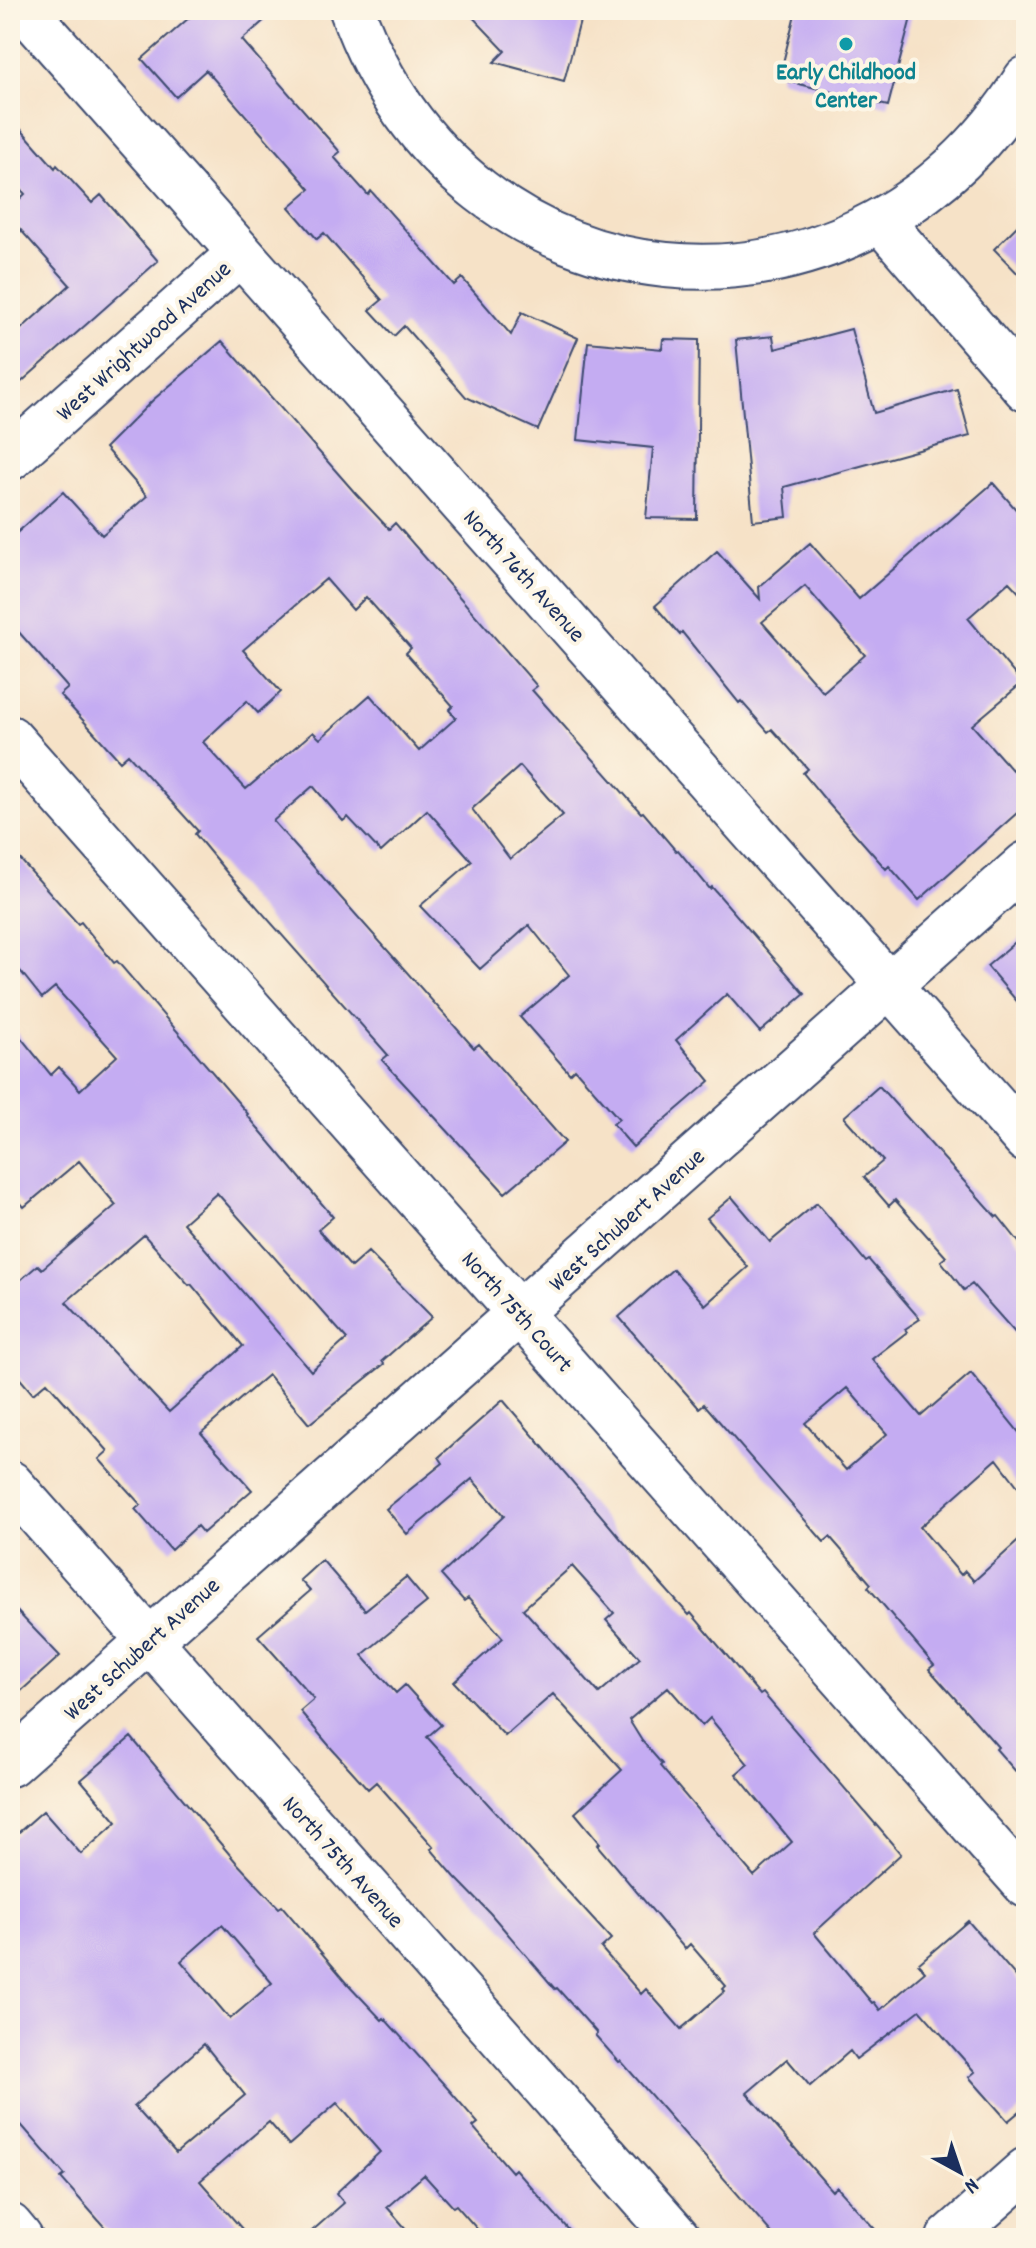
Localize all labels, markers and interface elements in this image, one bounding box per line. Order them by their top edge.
marker: Early Childhood Center [837,35,855,53]
place label: Early Childhood Center [776,57,916,119]
street label: West Wrightwood Avenue [50,254,240,430]
street label: North 76th Avenue [454,503,592,651]
street label: West Schubert Avenue [542,1142,714,1301]
street label: North 75th Court [452,1245,580,1381]
street label: West Schubert Avenue [57,1571,229,1730]
street label: North 75th Avenue [273,1789,411,1937]
north arrow [920,2132,1000,2212]
text: N [956,2169,985,2200]

